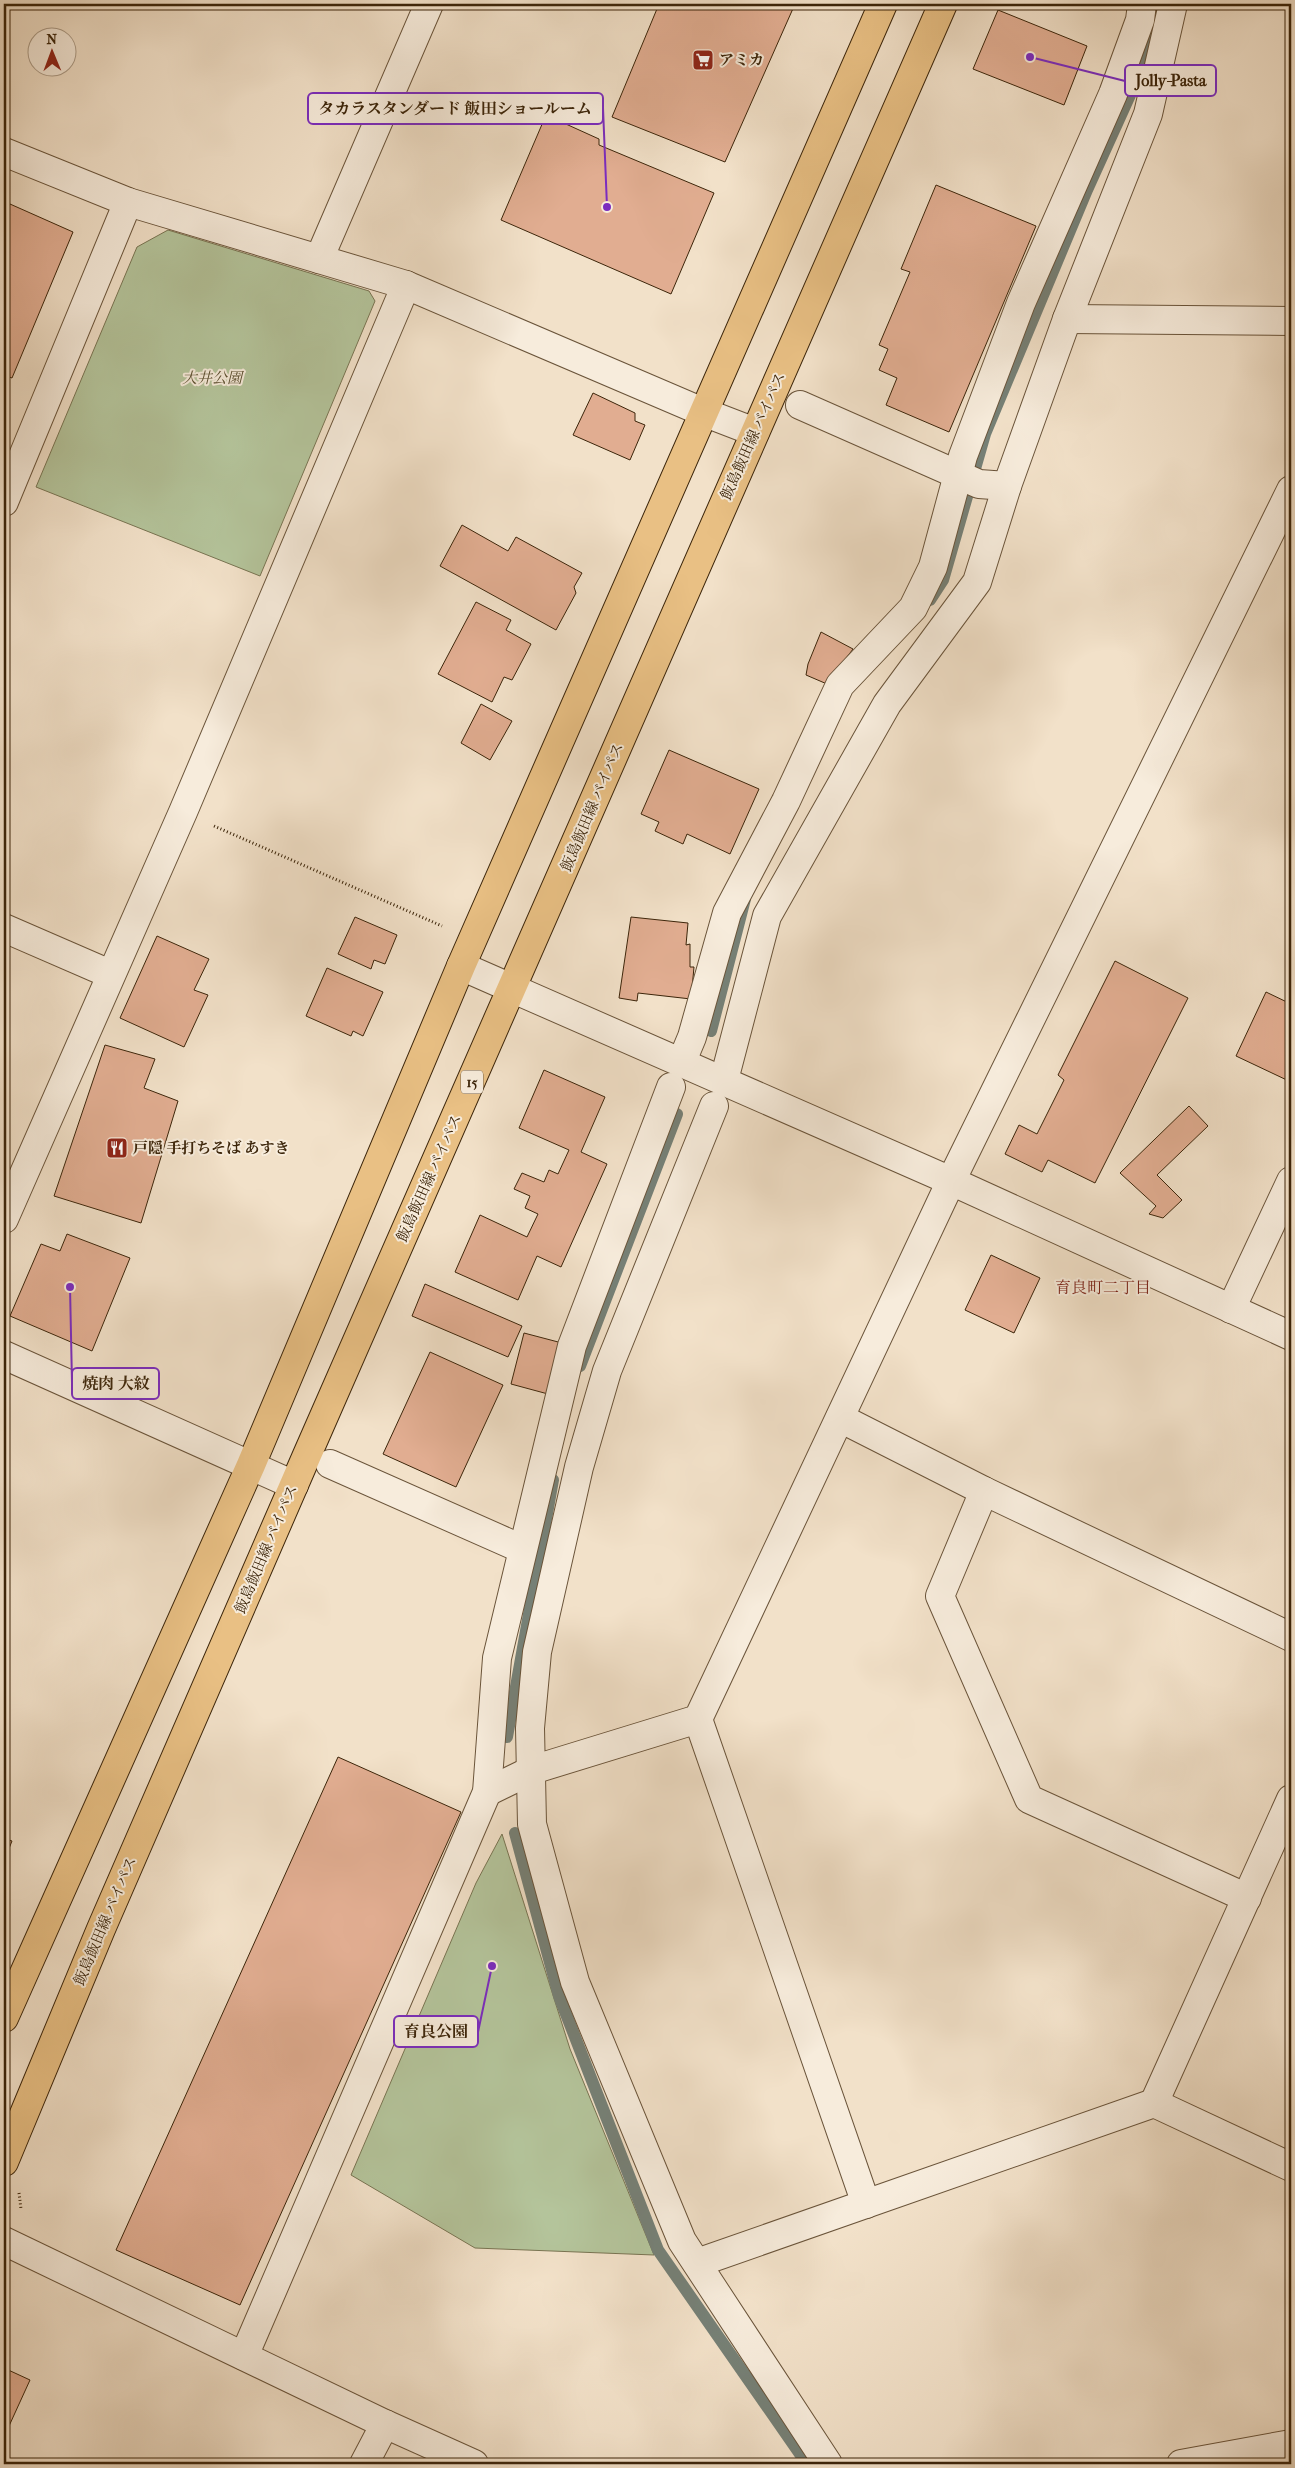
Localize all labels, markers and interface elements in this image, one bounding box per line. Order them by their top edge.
north arrow [28,28,78,78]
text: N [46,31,58,48]
supermarket icon: アミカ [691,48,715,72]
place label: アミカ [719,51,764,69]
callout: Jolly-Pasta [1125,65,1216,96]
text: Jolly-Pasta [1134,71,1207,91]
callout: タカラスタンダード 飯田ショールーム [308,93,603,124]
text: タカラスタンダード 飯田ショールーム [318,99,592,118]
park label: 大井公園 [182,369,245,387]
street label: 飯島飯田線 バイパス [717,369,789,503]
street label: 飯島飯田線 バイパス [557,740,627,874]
road number: 15 [461,1070,483,1094]
street label: 飯島飯田線 バイパス [393,1111,465,1245]
restaurant icon: 戸隠 手打ちそば あすき [105,1136,129,1160]
place label: 戸隠 手打ちそば あすき [133,1139,289,1157]
district label: 育良町二丁目 [1055,1278,1151,1297]
callout: 焼肉 大紋 [72,1368,159,1399]
text: 焼肉 大紋 [82,1374,150,1393]
street label: 飯島飯田線 バイパス [231,1482,301,1616]
street label: 飯島飯田線 バイパス [70,1854,140,1988]
callout: 育良公園 [394,2016,478,2047]
text: 育良公園 [404,2022,468,2041]

